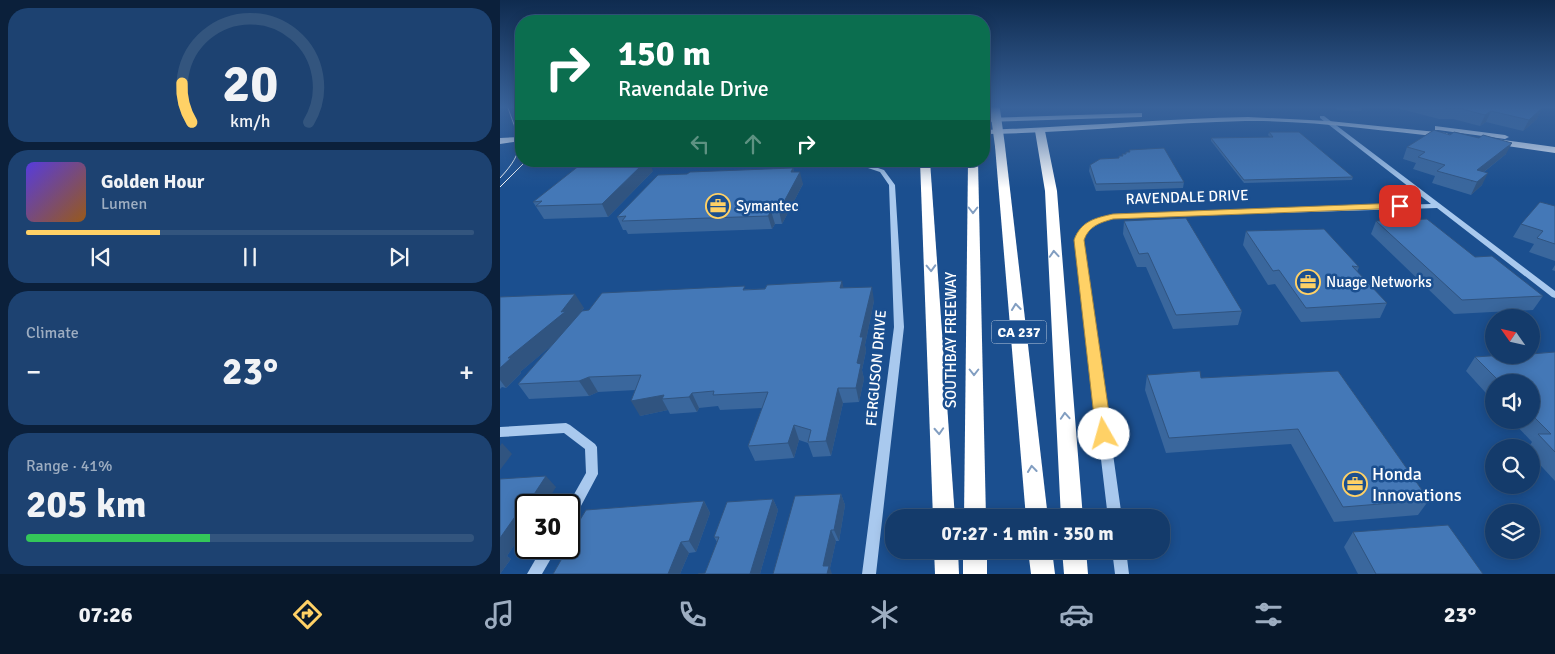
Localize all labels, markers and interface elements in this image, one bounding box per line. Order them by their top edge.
text: 150 m [618,32,711,75]
icon: right [535,35,600,100]
text: 20 [222,52,278,116]
text: Ravendale Drive [618,75,769,102]
text: km/h [230,110,270,132]
icon: left [686,130,714,158]
icon: ahead [739,130,767,158]
icon: right [792,130,820,158]
text: Golden Hour [101,170,204,194]
pin [1379,185,1421,227]
street label: RAVENDALE DRIVE [1125,186,1249,208]
icon: arrive [1386,192,1414,220]
office icon: Symantec [705,193,731,219]
text: Lumen [101,194,147,214]
place label: Symantec [736,197,798,215]
one-way arrow [968,206,978,214]
icon: previous [87,243,115,271]
icon: pause [236,243,264,271]
icon: next [385,243,413,271]
one-way arrow [1049,250,1060,258]
one-way arrow [926,265,937,273]
office icon: Nuage Networks [1295,269,1321,295]
street label: SOUTHBAY FREEWAY [942,272,960,408]
place label: Nuage Networks [1326,273,1432,291]
one-way arrow [1011,303,1022,311]
street label: FERGUSON DRIVE [862,309,890,427]
north arrow [1485,309,1540,364]
map controls [1485,309,1540,559]
road number: CA 237 [992,321,1046,344]
text: Climate [26,323,79,343]
text: 23° [222,348,278,395]
text: − [26,355,41,389]
text: + [459,355,474,389]
one-way arrow [969,369,979,377]
button: sound [1485,374,1540,429]
position arrow [1077,407,1129,459]
one-way arrow [1060,412,1071,420]
one-way arrow [934,427,945,435]
button: search [1485,439,1540,494]
text: Range · 41% [26,456,112,476]
place label: Honda Innovations [1372,463,1462,506]
one-way arrow [1027,465,1038,473]
office icon: Honda Innovations [1342,471,1368,497]
text: 205 km [26,481,147,528]
speed limit sign: 30 [515,494,580,559]
button: layers [1485,504,1540,559]
text: 07:27 · 1 min · 350 m [941,522,1114,546]
icon: directions [290,597,325,632]
icon: music [482,597,517,632]
icon: phone [675,597,710,632]
icon: climate [867,597,902,632]
icon: car [1059,597,1094,632]
icon: filters [1251,597,1286,632]
text: 07:26 [79,601,133,628]
text: 23° [1444,601,1476,628]

